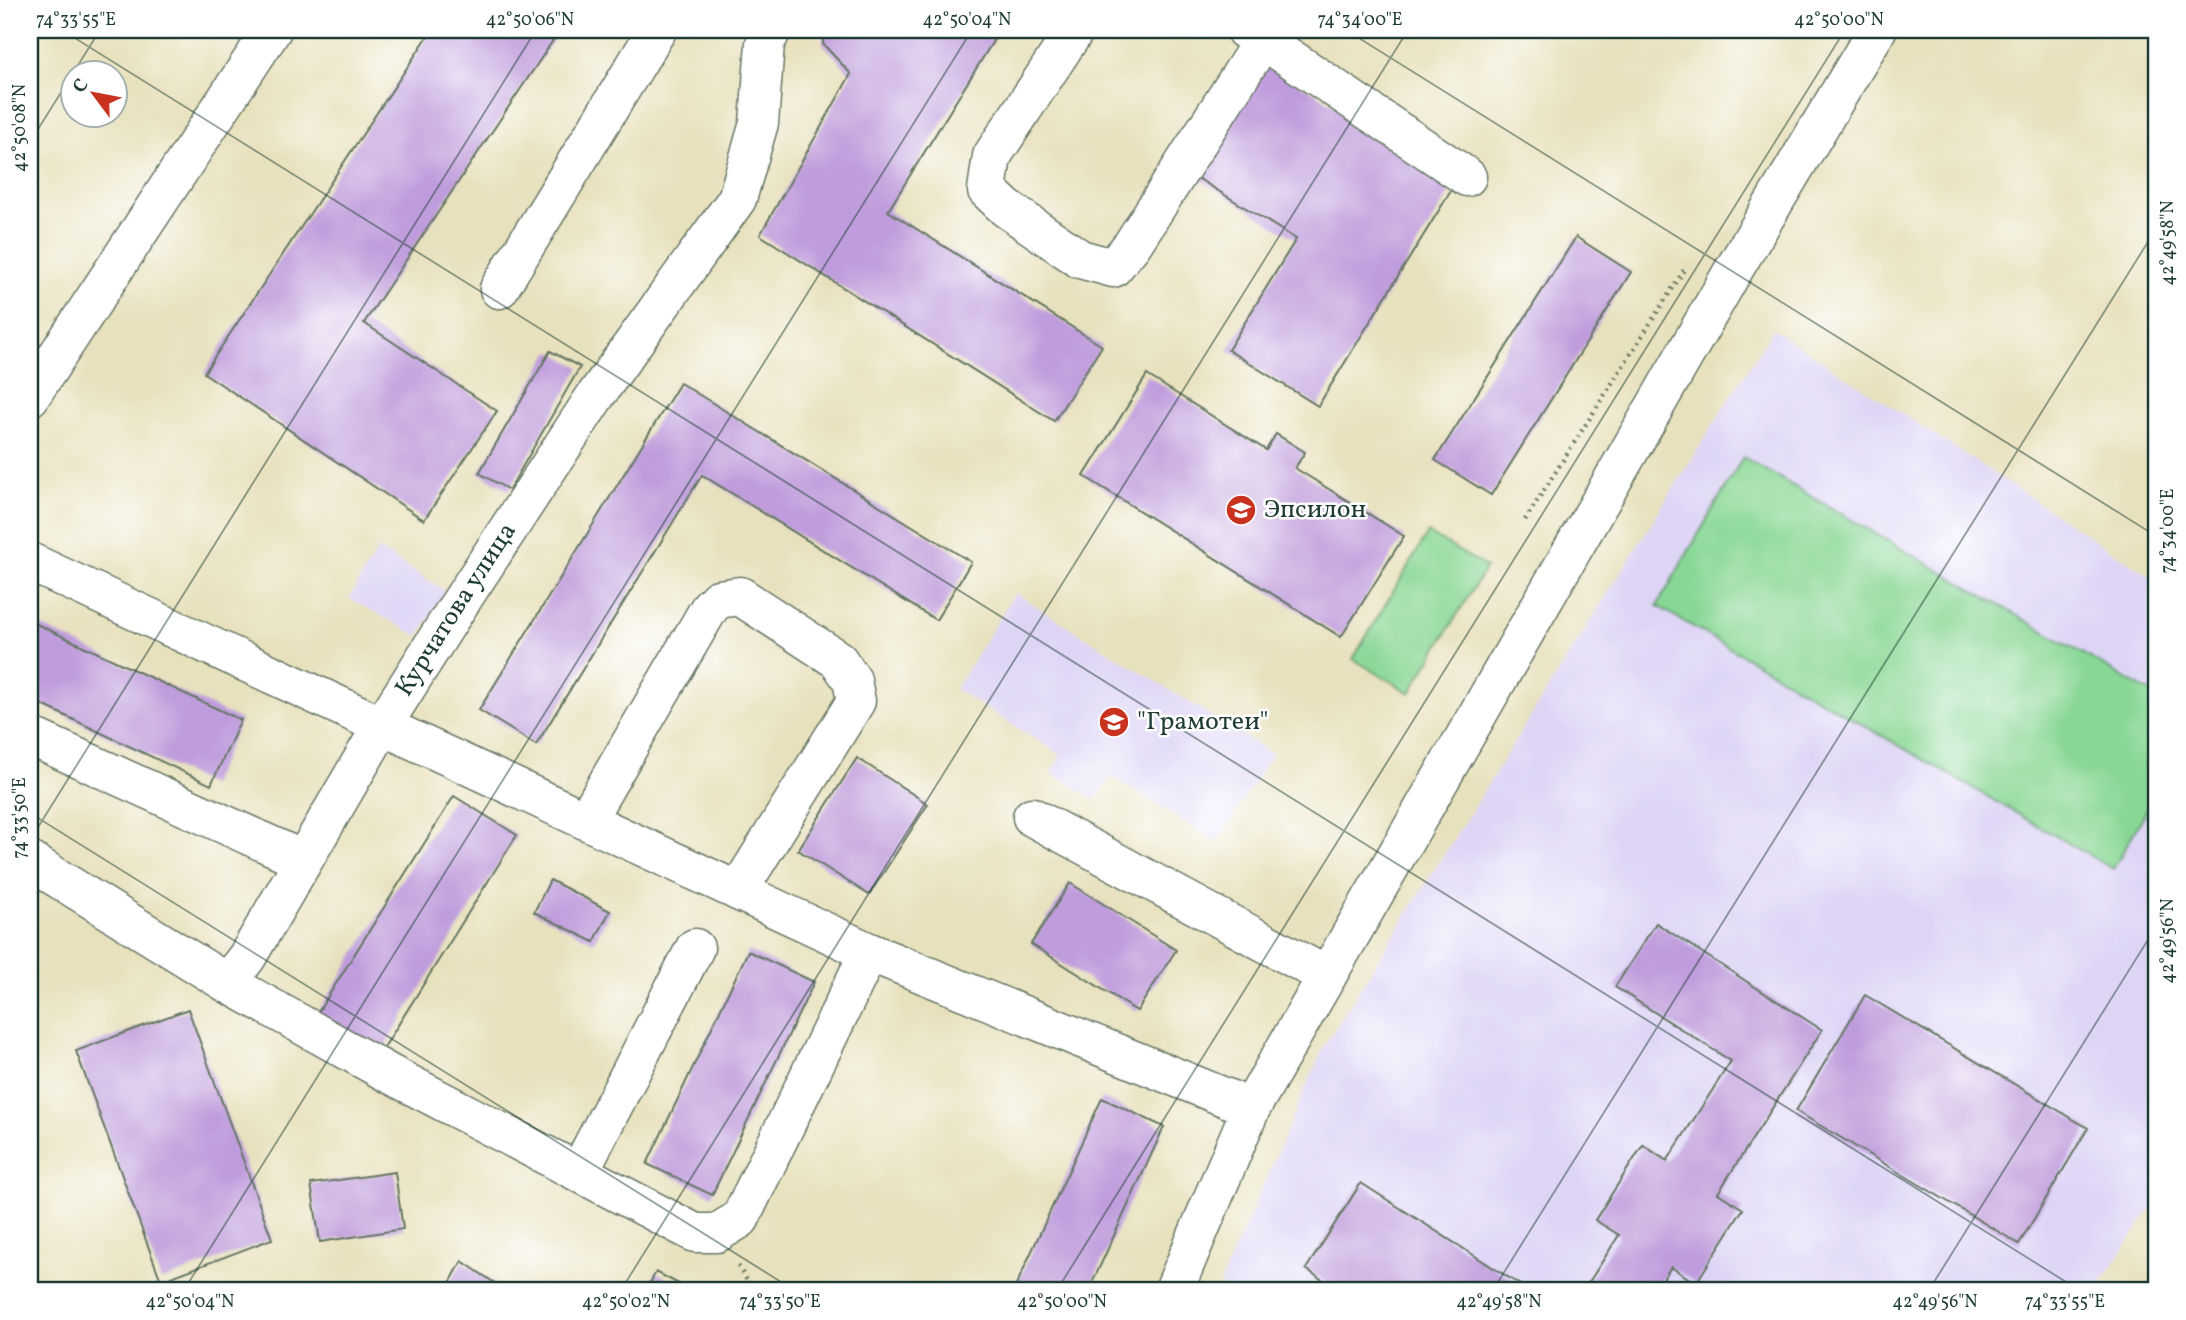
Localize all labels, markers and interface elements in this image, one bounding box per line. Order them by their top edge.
text: 74°33'55"E [36,8,116,33]
text: 42°50'06"N [486,8,574,33]
text: 42°50'04"N [923,8,1011,33]
text: 74°34'00"E [1317,8,1403,33]
text: 42°50'00"N [1794,8,1884,33]
north arrow [60,60,130,130]
text: С [67,74,96,98]
text: 42°50'08"N [8,84,33,172]
text: 42°49'58"N [2156,200,2181,286]
text: 74°34'00"E [2156,488,2181,574]
place label: Эпсилон [1264,492,1366,528]
school or university icon: Эпсилон [1224,493,1258,527]
street label: Курчатова улица [387,516,526,704]
place label: "Грамотеи" [1137,704,1268,740]
school or university icon: "Грамотеи" [1097,705,1131,739]
text: 74°33'50"E [8,777,33,859]
text: 42°49'56"N [2156,898,2181,984]
text: 42°50'04"N [146,1290,234,1315]
text: 42°50'02"N [582,1290,670,1315]
text: 74°33'50"E [739,1290,821,1315]
text: 42°50'00"N [1017,1290,1107,1315]
text: 42°49'58"N [1456,1290,1542,1315]
text: 42°49'56"N [1892,1290,1978,1315]
text: 74°33'55"E [2025,1290,2105,1315]

